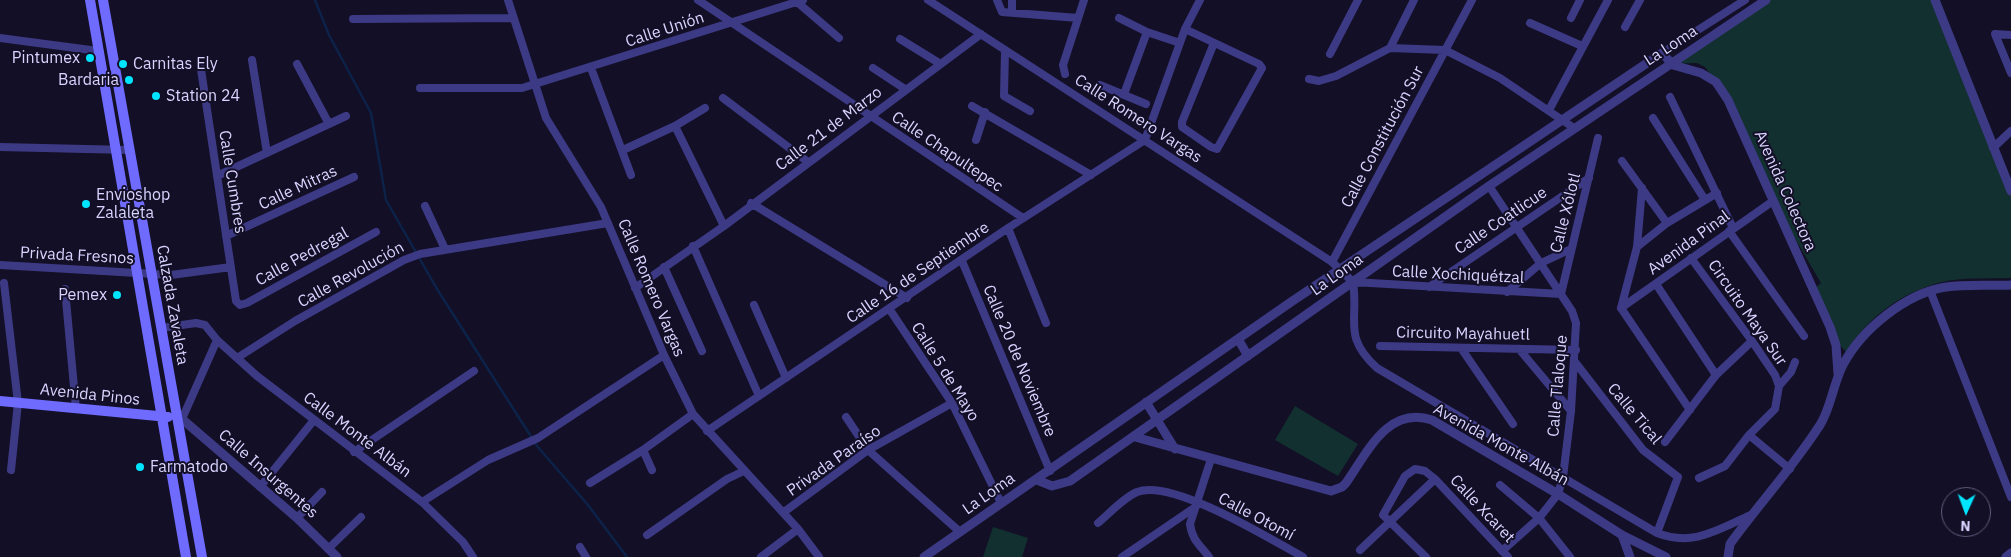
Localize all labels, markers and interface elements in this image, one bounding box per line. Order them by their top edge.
street label: Calle Unión [623,8,707,52]
street label: La Loma [1641,22,1701,70]
place label: Pintumex [12,48,80,68]
marker: Pintumex [84,52,96,64]
place label: Carnitas Ely [133,54,218,74]
marker: Carnitas Ely [117,58,129,70]
street label: Calle Constitución Sur [1337,63,1429,211]
place label: Bardaria [58,70,119,90]
street label: Calle Romero Vargas [1071,71,1205,167]
marker: Bardaria [123,74,135,86]
street label: Calle 21 de Marzo [772,83,886,175]
place label: Station 24 [166,86,240,106]
marker: Station 24 [150,90,162,102]
street label: Calle Chapultepec [888,108,1006,196]
street label: Avenida Colectora [1750,128,1820,254]
street label: Calle Cumbres [214,129,250,235]
street label: Calle Mitras [256,161,340,215]
street label: Calle Xólotl [1547,171,1585,255]
street label: Calle Coatlicue [1451,183,1551,259]
place label: Envioshop Zalaleta [96,185,170,223]
marker: Envioshop Zalaleta [80,198,92,210]
street label: Avenida Pinal [1644,207,1734,279]
street label: Calle Romero Vargas [613,216,689,360]
street label: Calle 16 de Septiembre [843,218,993,328]
street label: Calle Pedregal [252,224,352,290]
street label: Calle Revolución [294,238,408,312]
street label: Privada Fresnos [20,243,134,269]
street label: Calzada Zavaleta [152,243,192,367]
street label: La Loma [1307,250,1367,300]
street label: Circuito Maya Sur [1703,256,1791,370]
street label: Calle Xochiquétzal [1391,262,1525,288]
street label: Calle 20 de Noviembre [978,282,1060,440]
place label: Pemex [58,285,107,305]
marker: Pemex [111,289,123,301]
street label: Calle 5 de Mayo [907,319,983,425]
street label: Circuito Mayahuetl [1396,323,1530,345]
street label: Calle Tlaloque [1544,334,1572,438]
street label: Avenida Pinos [39,380,141,410]
street label: Calle Tical [1603,380,1665,448]
street label: Calle Monte Albán [299,388,415,482]
street label: Avenida Monte Albán [1430,400,1572,490]
street label: Privada Paraíso [783,421,885,501]
street label: Calle Insurgentes [214,425,322,523]
place label: Farmatodo [150,457,228,477]
marker: Farmatodo [134,461,146,473]
street label: La Loma [959,469,1019,519]
street label: Calle Xcaret [1446,471,1518,547]
north arrow [1941,487,1991,537]
street label: Calle Otomí [1215,489,1297,545]
text: N [1960,517,1971,535]

